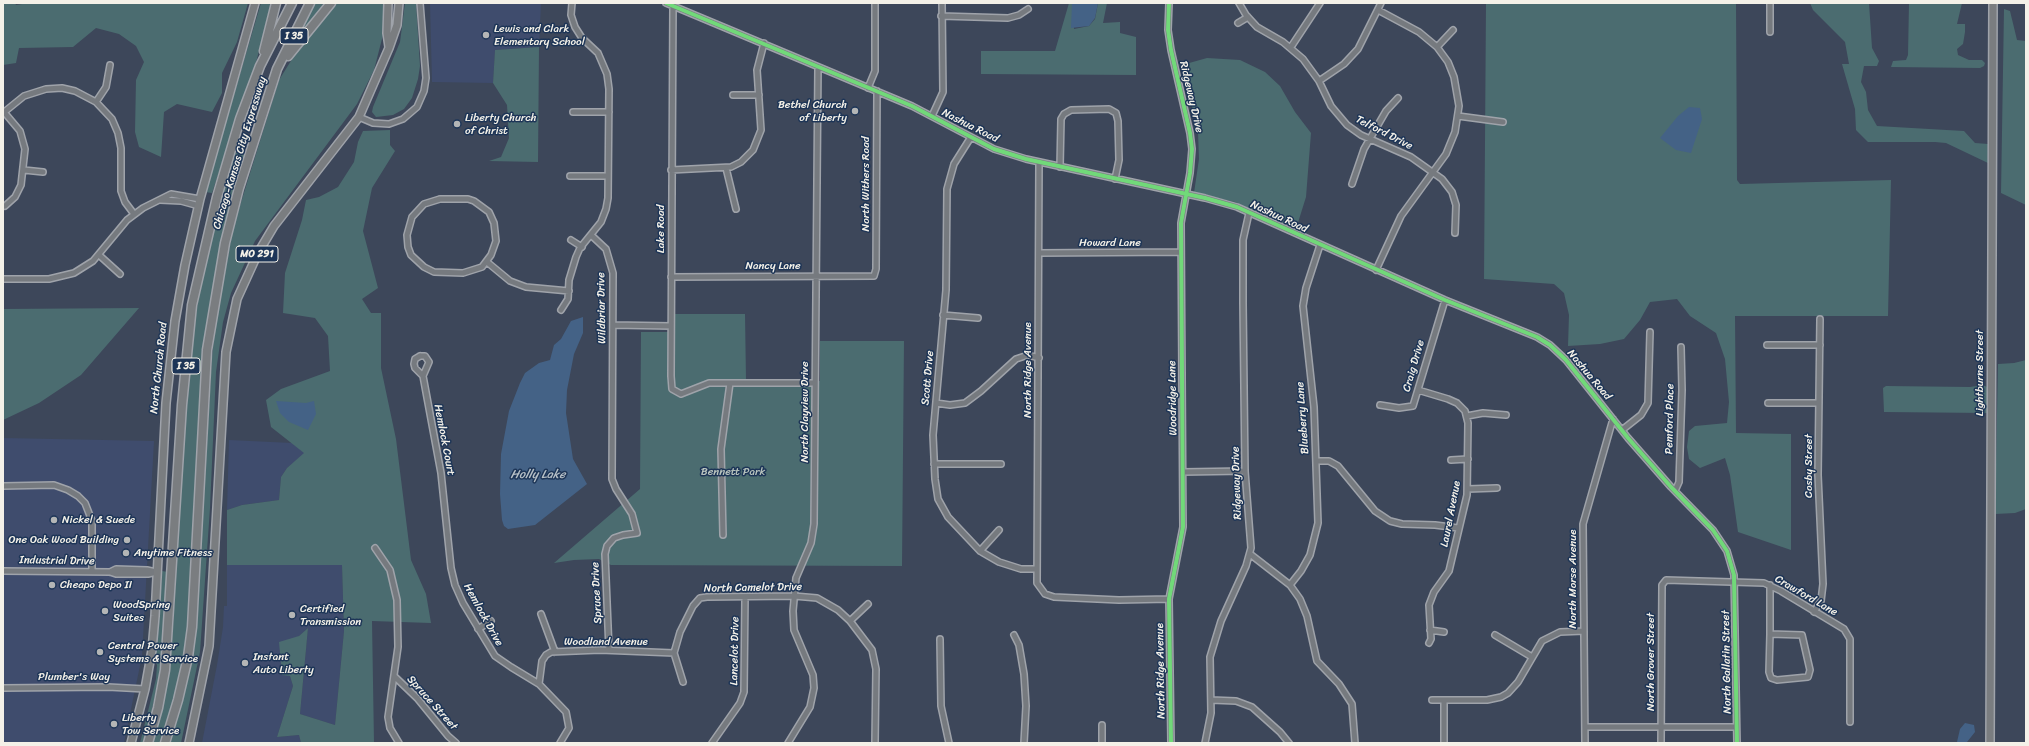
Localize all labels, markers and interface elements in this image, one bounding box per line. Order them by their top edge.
place label: Lewis and Clark Elementary School [494,22,585,48]
road number: I 35 [280,28,308,44]
marker: Lewis and Clark Elementary School [481,30,491,40]
street label: Ridgeway Drive [1176,60,1206,134]
street label: Chicago-Kansas City Expressway [210,75,270,231]
place label: Bethel Church of Liberty [778,98,847,124]
marker: Bethel Church of Liberty [850,106,860,116]
street label: Nashua Road [939,106,1001,146]
place label: Liberty Church of Christ [465,111,537,137]
street label: Telford Drive [1353,113,1415,153]
marker: Liberty Church of Christ [452,119,462,129]
street label: North Withers Road [859,137,873,231]
street label: Nashua Road [1248,198,1310,236]
street label: Lake Road [654,205,668,253]
street label: Howard Lane [1079,236,1141,250]
road number: MO 291 [236,246,278,262]
street label: Nancy Lane [745,259,801,273]
street label: Wildbriar Drive [595,272,609,344]
street label: North Church Road [148,322,170,414]
street label: North Ridge Avenue [1021,322,1035,418]
street label: Lightburne Street [1973,330,1987,416]
street label: Craig Drive [1400,339,1428,393]
street label: Nashua Road [1564,347,1614,403]
street label: Scott Drive [919,350,937,406]
road number: I 35 [172,358,200,374]
street label: Woodridge Lane [1166,360,1180,436]
street label: North Clayview Drive [798,361,812,463]
street label: Blueberry Lane [1294,381,1312,455]
street label: Pemford Place [1663,383,1677,455]
street label: Hemlock Court [431,403,457,477]
street label: Cosby Street [1802,434,1816,498]
street label: Ridgeway Drive [1229,446,1245,520]
park label: Bennett Park [701,465,765,479]
water label: Holly Lake [511,468,565,482]
street label: Laurel Avenue [1438,480,1464,548]
place label: Nickel & Suede [62,513,135,527]
marker: Nickel & Suede [49,515,59,525]
street label: North Morse Avenue [1566,530,1580,628]
place label: One Oak Wood Building [8,533,119,547]
marker: One Oak Wood Building [122,535,132,545]
place label: Anytime Fitness [134,546,212,560]
marker: Anytime Fitness [121,548,131,558]
street label: Industrial Drive [19,554,95,568]
street label: Spruce Drive [589,562,605,624]
street label: Crawford Lane [1772,573,1840,619]
place label: Cheapo Depo II [60,578,132,592]
marker: Cheapo Depo II [47,580,57,590]
street label: Hemlock Drive [460,581,506,649]
street label: North Camelot Drive [704,581,802,595]
place label: WoodSpring Suites [113,598,170,624]
place label: Certified Transmission [300,602,361,628]
marker: WoodSpring Suites [100,606,110,616]
marker: Certified Transmission [287,610,297,620]
street label: North Gallatin Street [1719,610,1735,714]
street label: North Grover Street [1644,613,1658,711]
street label: Lancelot Drive [728,616,742,686]
street label: North Ridge Avenue [1154,623,1168,719]
street label: Woodland Avenue [564,635,648,649]
place label: Central Power Systems & Service [108,639,198,665]
marker: Central Power Systems & Service [95,647,105,657]
place label: Instant Auto Liberty [253,650,314,676]
marker: Instant Auto Liberty [240,658,250,668]
street label: Plumber's Way [38,670,110,684]
street label: Spruce Street [404,673,460,733]
place label: Liberty Tow Service [122,711,179,737]
marker: Liberty Tow Service [109,719,119,729]

